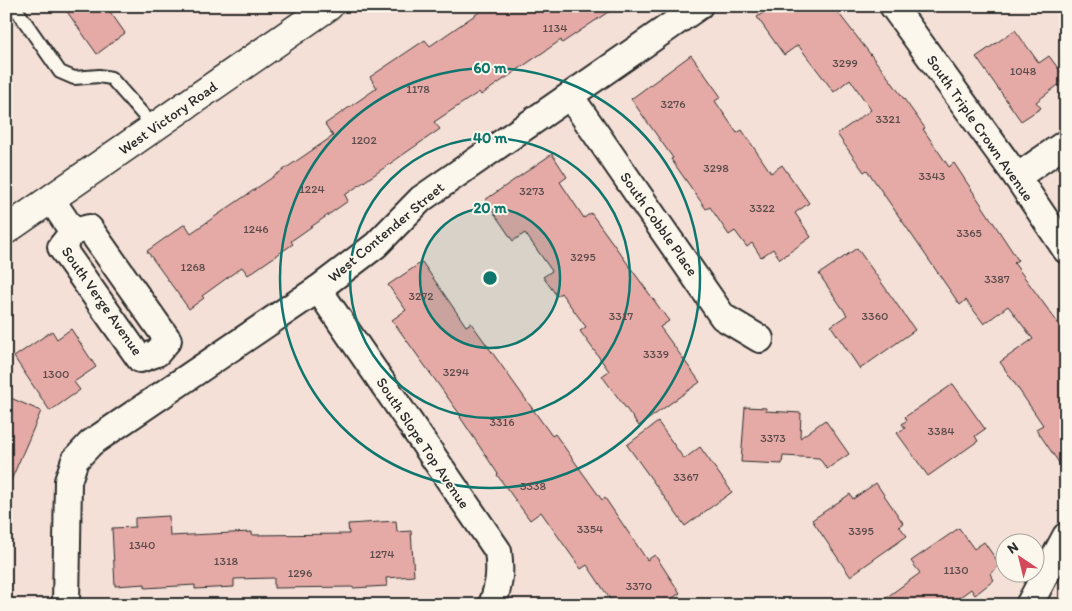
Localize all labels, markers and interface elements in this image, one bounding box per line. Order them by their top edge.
house number: 1134 [543,21,567,35]
street label: South Triple Crown Avenue [923,51,1037,205]
house number: 3299 [832,56,858,70]
text: 60 m [473,59,507,77]
house number: 1048 [1010,64,1037,78]
street label: West Victory Road [115,77,221,159]
house number: 1178 [406,82,430,96]
house number: 3276 [660,97,686,111]
house number: 3321 [876,112,901,126]
text: 40 m [473,129,508,147]
house number: 1202 [351,133,377,147]
house number: 3298 [703,161,729,175]
street label: South Cobble Place [616,168,702,280]
house number: 3343 [919,169,946,183]
street label: West Contender Street [324,178,448,286]
house number: 1224 [299,182,325,196]
house number: 3273 [519,184,545,198]
text: 20 m [473,199,507,217]
house number: 3322 [749,201,776,215]
house number: 1246 [243,222,269,236]
house number: 3365 [956,226,982,240]
street label: South Verge Avenue [58,243,146,359]
house number: 3295 [570,250,596,264]
house number: 1268 [181,260,206,274]
centre of rings [481,269,499,287]
house number: 3387 [984,272,1010,286]
house number: 3272 [408,289,434,303]
house number: 3317 [609,309,633,323]
house number: 3360 [862,309,888,323]
house number: 3339 [643,347,669,361]
house number: 3294 [443,365,469,379]
house number: 1300 [43,367,69,381]
street label: South Slope Top Avenue [372,374,474,512]
house number: 3316 [490,415,515,429]
house number: 3384 [928,424,954,438]
house number: 3373 [760,431,786,445]
house number: 3367 [673,470,699,484]
house number: 3338 [520,479,547,493]
house number: 3354 [577,522,603,536]
house number: 3395 [848,524,874,538]
north arrow [994,534,1044,584]
house number: 1340 [129,538,155,552]
text: N [1004,538,1022,557]
house number: 1274 [369,547,395,561]
house number: 1318 [214,554,239,568]
house number: 1130 [943,563,969,577]
house number: 1296 [288,566,312,580]
house number: 3370 [626,579,652,593]

